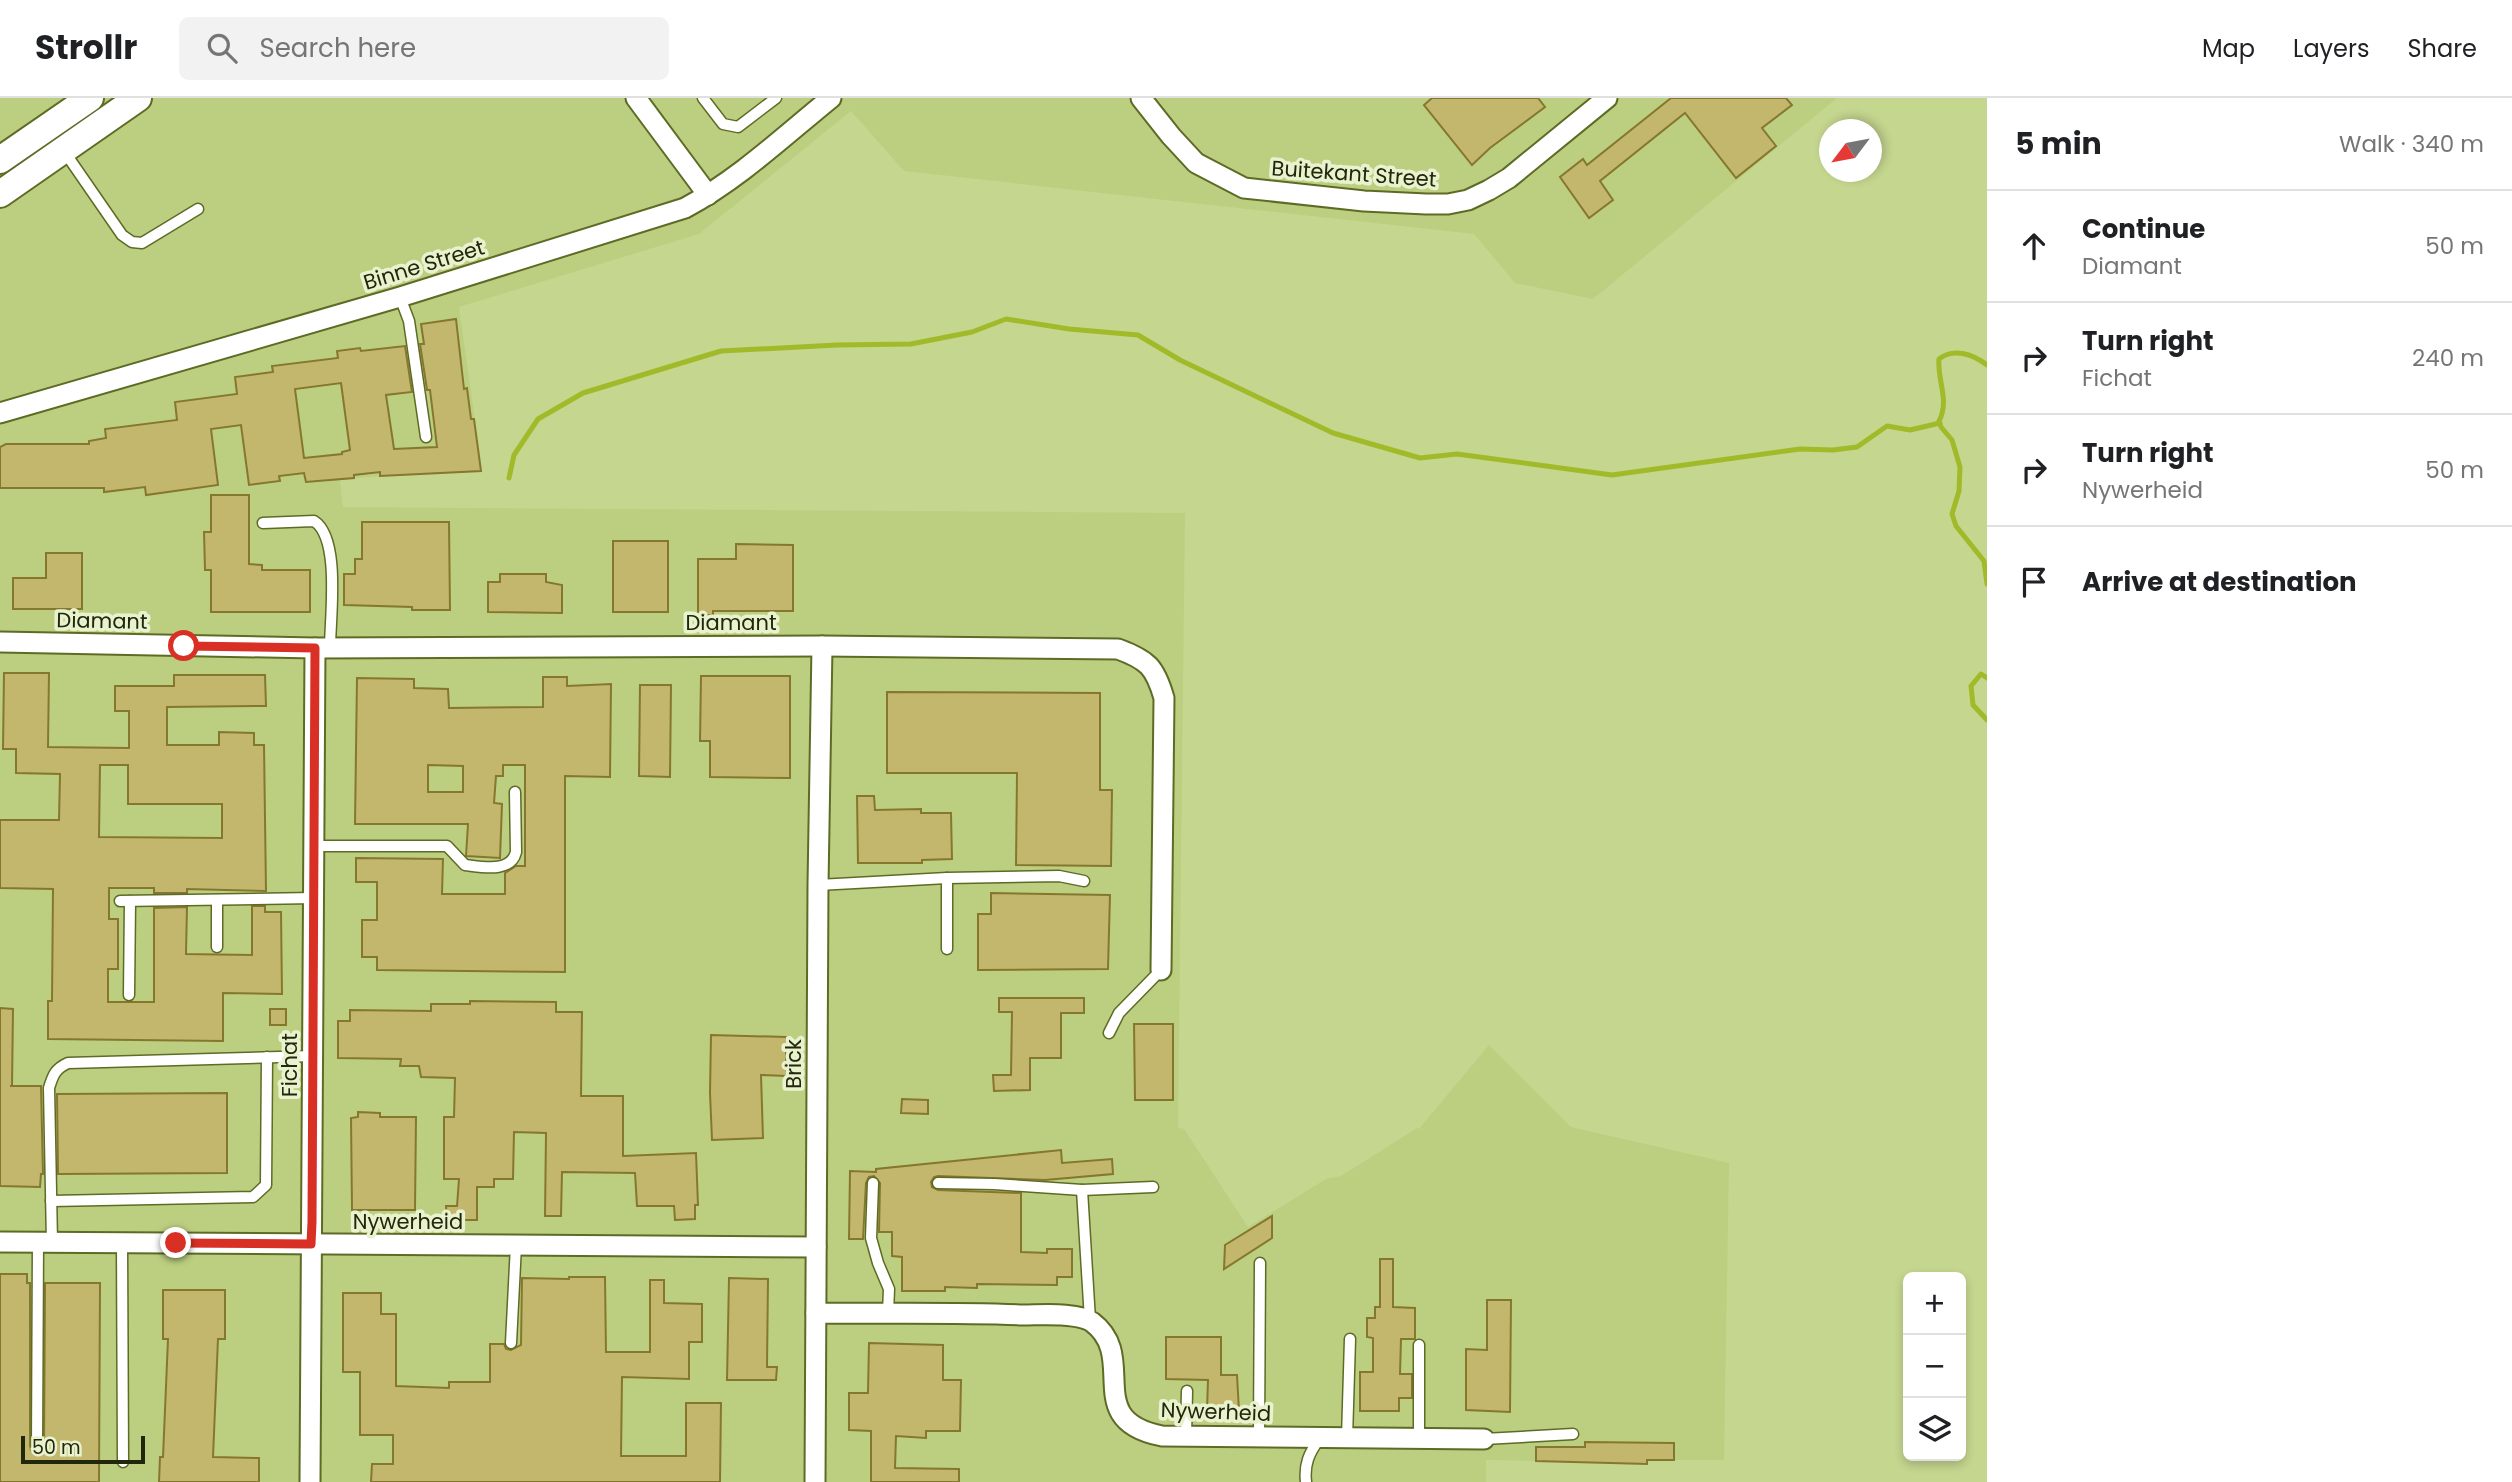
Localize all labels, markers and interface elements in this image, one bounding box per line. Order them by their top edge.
search box [179,17,669,80]
text: Strollr [35,24,137,71]
icon: search [203,29,241,67]
text: Search here [259,30,416,66]
text: Map [2202,32,2255,65]
text: Layers [2293,32,2369,65]
text: Share [2407,32,2477,65]
north arrow [1819,119,1882,182]
text: 5 min [2015,122,2102,165]
text: Walk · 340 m [2339,128,2484,160]
street label: Buitekant Street [1271,153,1438,194]
text: Continue [2082,211,2205,247]
icon: ahead [2015,227,2053,265]
text: 50 m [2425,230,2484,262]
street label: Binne Street [360,232,488,297]
text: Diamant [2082,250,2182,282]
text: Turn right [2082,323,2214,359]
icon: right [2015,339,2053,377]
text: 240 m [2412,342,2484,374]
text: Fichat [2082,362,2152,394]
text: Turn right [2082,435,2214,471]
icon: right [2015,451,2053,489]
text: 50 m [2425,454,2484,486]
text: Nywerheid [2082,474,2203,506]
icon: arrive [2015,563,2053,601]
text: Arrive at destination [2082,564,2357,600]
street label: Diamant [56,605,148,636]
street label: Diamant [685,608,777,637]
route start [168,630,199,661]
street label: Fichat [275,1033,304,1097]
street label: Brick [779,1039,808,1089]
street label: Nywerheid [353,1207,463,1236]
route end [160,1227,191,1258]
map controls [1903,1272,1966,1461]
button: + [1903,1272,1966,1335]
button: − [1903,1335,1966,1398]
street label: Nywerheid [1160,1395,1272,1428]
button: layers [1903,1398,1966,1461]
scale bar [21,1433,145,1465]
text: 50 m [32,1434,81,1461]

